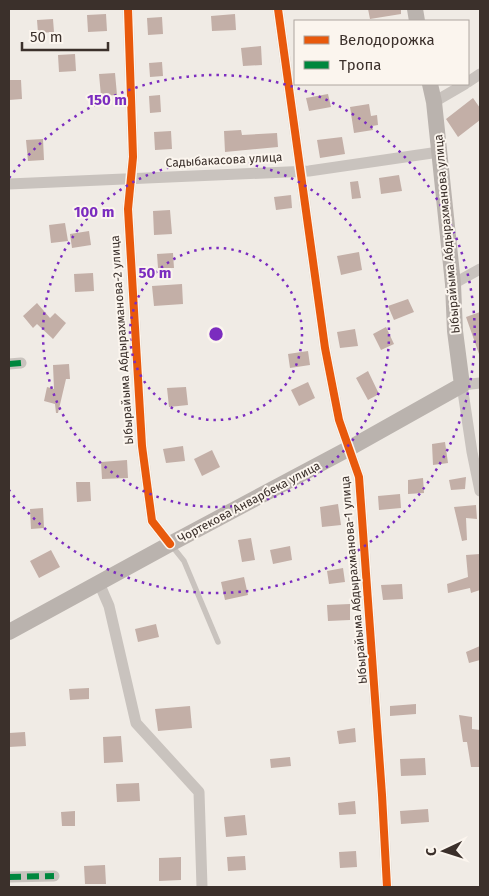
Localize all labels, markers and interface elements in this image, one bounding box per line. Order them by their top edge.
scale bar [22,20,109,52]
legend [294,20,469,85]
text: 50 m [30,28,63,46]
text: Велодорожка [339,31,435,49]
text: Тропа [339,56,381,74]
text: 150 m [87,91,127,109]
street label: Ыбырайыма Абдырахманова улица [431,134,463,334]
street label: Садыбакасова улица [165,150,283,170]
text: 100 m [74,203,114,221]
street label: Ыбырайыма Абдырахманова-2 улица [108,235,136,445]
text: 50 m [138,264,172,282]
centre of rings [207,325,225,343]
street label: Чортекова Анварбека улица [175,458,323,546]
street label: Ыбырайыма Абдырахманова-1 улица [338,475,370,685]
north arrow [419,826,469,876]
text: С [423,847,440,856]

